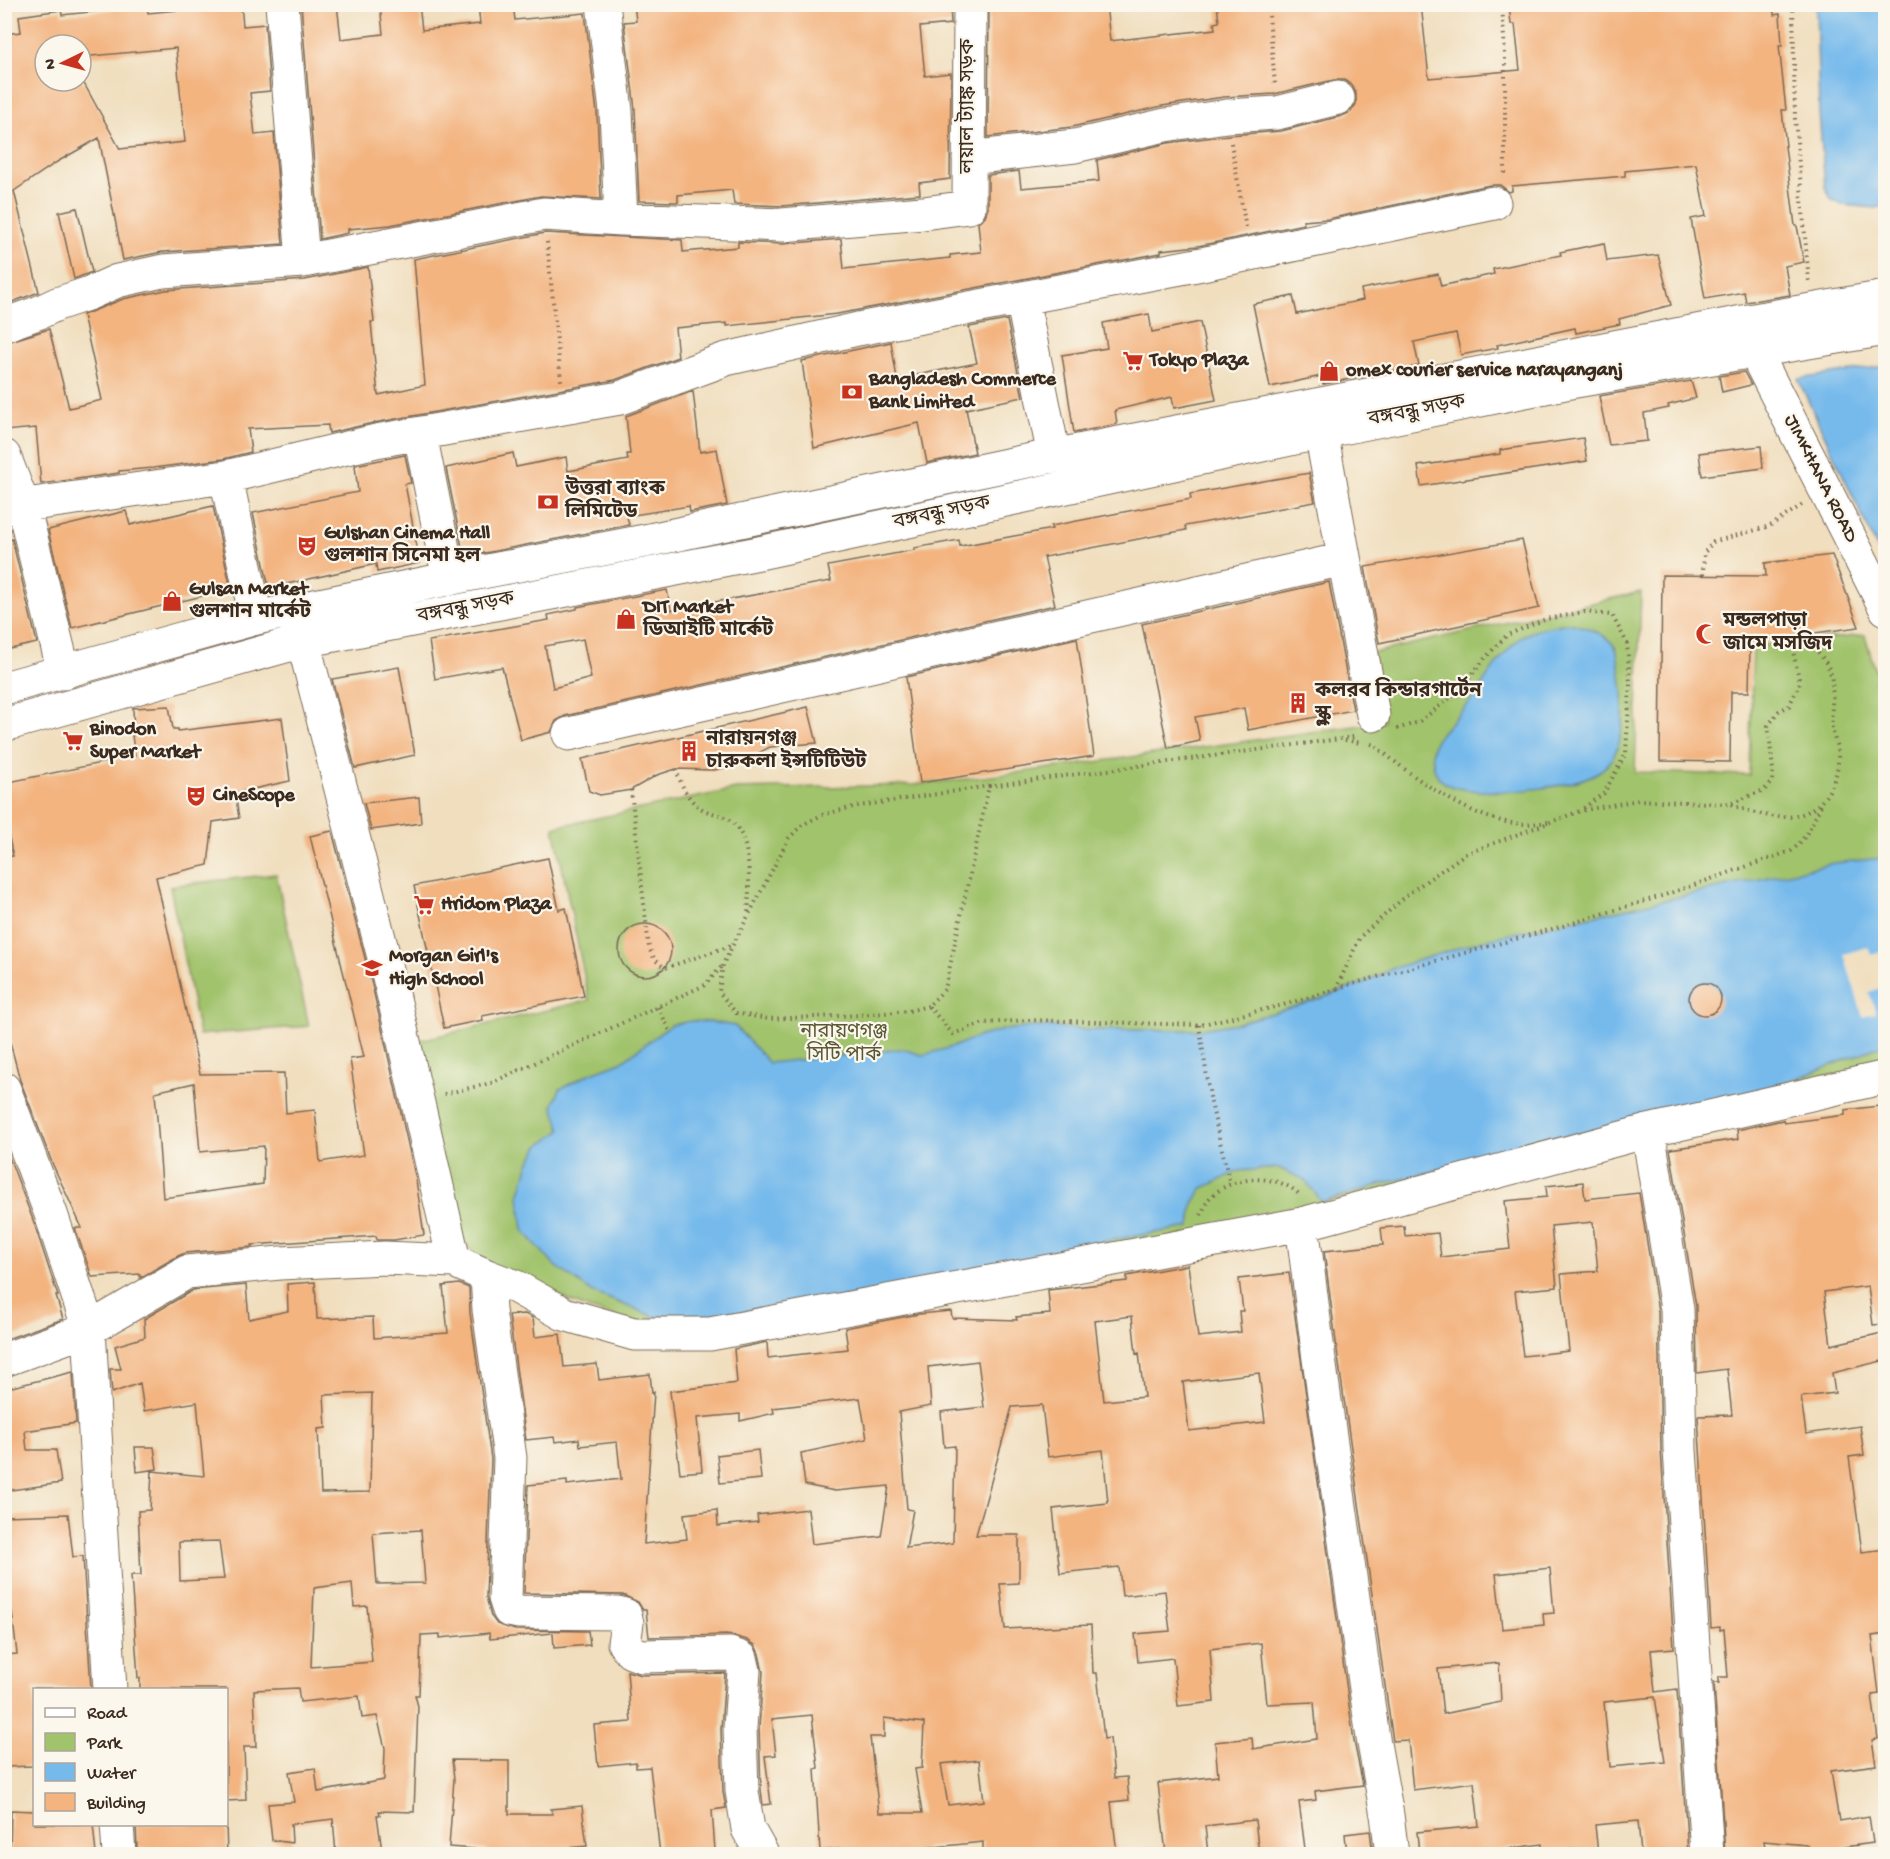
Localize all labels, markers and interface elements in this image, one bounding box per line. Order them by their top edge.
north arrow [33,33,93,93]
street label: লয়াল ট্যাঙ্ক সড়ক [954,38,981,174]
text: N [42,57,61,70]
supermarket icon: Tokyo Plaza [1121,349,1145,373]
place label: Tokyo Plaza [1148,350,1249,373]
shop icon: omex courier service narayanganj [1317,359,1341,383]
place label: omex courier service narayanganj [1345,360,1623,383]
place label: Bangladesh Commerce Bank Limited [868,369,1056,415]
bank icon: Bangladesh Commerce Bank Limited [840,380,864,404]
street label: বঙ্গবন্ধু সড়ক [1365,391,1468,433]
street label: JIMKHANA ROAD [1778,411,1863,548]
place label: উত্তরা ব্যাংক লিমিটেড [564,475,666,525]
bank icon: উত্তরা ব্যাংক লিমিটেড [536,490,560,514]
street label: বঙ্গবন্ধু সড়ক [890,492,993,536]
place label: Gulshan Cinema Hall গুলশান সিনেমা হল [324,523,491,569]
theatre icon: Gulshan Cinema Hall গুলশান সিনেমা হল [295,534,319,558]
place label: Gulsan Market গুলশান মার্কেট [189,579,312,625]
street label: বঙ্গবন্ধু সড়ক [414,588,517,630]
shop icon: Gulsan Market গুলশান মার্কেট [160,589,184,613]
place label: DIT Market ডিআইটি মার্কেট [641,597,774,643]
shop icon: DIT Market ডিআইটি মার্কেট [614,607,638,631]
place label: মন্ডলপাড়া জামে মসজিদ [1722,611,1833,657]
mosque icon: মন্ডলপাড়া জামে মসজিদ [1694,622,1718,646]
place label: কলরব কিন্ডারগার্টেন স্কুল [1314,676,1482,727]
building icon: কলরব কিন্ডারগার্টেন স্কুল [1286,691,1310,715]
place label: Binodon Super Market [89,719,202,765]
supermarket icon: Binodon Super Market [61,729,85,753]
place label: নারায়নগঞ্জ চারুকলা ইন্সটিটিউট [705,729,867,775]
building icon: নারায়নগঞ্জ চারুকলা ইন্সটিটিউট [677,739,701,763]
theatre icon: CineScope [184,784,208,808]
place label: CineScope [212,785,295,808]
supermarket icon: Hridom Plaza [412,893,436,917]
place label: Hridom Plaza [441,894,552,917]
place label: Morgan Girl's High School [389,946,500,992]
school or university icon: Morgan Girl's High School [360,956,384,980]
park label: নারায়ণগঞ্জ সিটি পার্ক [799,1022,888,1068]
legend [33,1688,228,1826]
text: Road [87,1704,128,1725]
text: Park [86,1734,123,1755]
text: Water [87,1764,137,1785]
text: Building [86,1794,146,1815]

